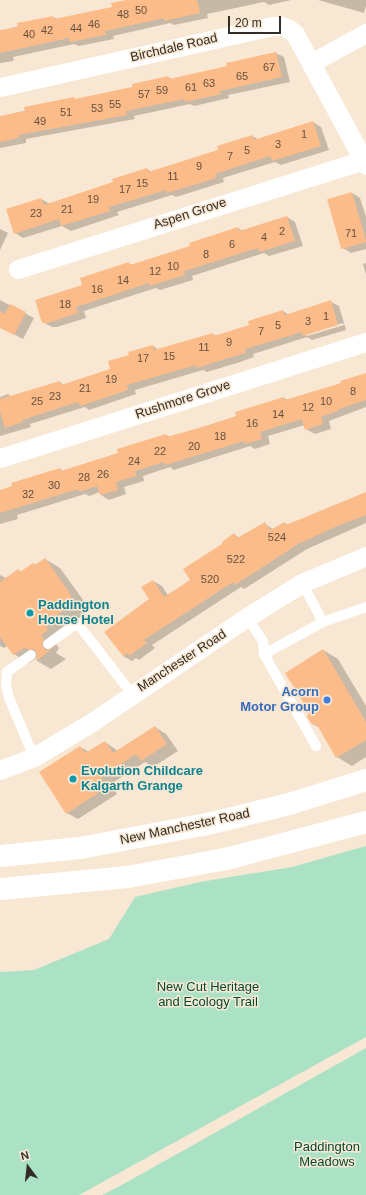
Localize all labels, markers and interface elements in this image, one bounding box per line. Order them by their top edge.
house number: 50 [135,3,147,17]
house number: 48 [117,7,129,21]
scale bar [230,8,283,34]
text: 20 m [235,16,262,30]
house number: 46 [88,17,100,31]
house number: 44 [70,21,82,35]
house number: 42 [41,23,53,37]
house number: 40 [23,27,35,41]
street label: Birchdale Road [129,30,219,66]
house number: 67 [263,60,275,74]
house number: 65 [236,69,248,83]
house number: 63 [203,76,215,90]
house number: 61 [185,80,197,94]
house number: 59 [156,83,168,97]
house number: 57 [138,87,150,101]
house number: 55 [109,97,121,111]
house number: 53 [91,101,103,115]
house number: 51 [60,105,72,119]
house number: 49 [34,114,46,128]
house number: 1 [301,127,307,141]
house number: 3 [275,137,281,151]
house number: 5 [244,143,250,157]
house number: 7 [227,149,233,163]
house number: 9 [196,159,202,173]
house number: 11 [167,169,179,183]
house number: 15 [136,176,148,190]
house number: 17 [119,182,131,196]
house number: 19 [87,192,99,206]
street label: Aspen Grove [152,195,228,233]
house number: 21 [61,202,73,216]
house number: 23 [30,206,42,220]
house number: 2 [279,224,285,238]
house number: 71 [345,226,357,240]
house number: 4 [261,230,267,244]
house number: 6 [229,237,235,251]
house number: 8 [203,247,209,261]
house number: 10 [167,259,179,273]
house number: 12 [149,264,161,278]
house number: 14 [117,273,129,287]
house number: 16 [91,282,103,296]
house number: 18 [59,297,71,311]
house number: 1 [323,309,329,323]
house number: 3 [305,314,311,328]
house number: 5 [275,318,281,332]
house number: 7 [258,324,264,338]
house number: 9 [226,335,232,349]
house number: 11 [198,340,210,354]
house number: 15 [163,349,175,363]
house number: 17 [137,351,149,365]
house number: 19 [105,372,117,386]
street label: Rushmore Grove [134,377,232,423]
house number: 21 [79,381,91,395]
house number: 8 [350,384,356,398]
house number: 23 [49,389,61,403]
house number: 25 [31,394,43,408]
house number: 10 [320,394,332,408]
house number: 12 [302,400,314,414]
house number: 14 [272,407,284,421]
house number: 16 [246,416,258,430]
house number: 18 [214,429,226,443]
house number: 20 [188,439,200,453]
house number: 22 [154,444,166,458]
house number: 24 [128,454,140,468]
house number: 26 [97,467,109,481]
house number: 28 [78,470,90,484]
house number: 30 [48,478,60,492]
house number: 32 [22,487,34,501]
house number: 524 [268,530,286,544]
house number: 522 [227,552,245,566]
house number: 520 [201,572,219,586]
place label: Paddington House Hotel [38,598,114,629]
marker: Paddington House Hotel [25,608,35,618]
street label: Manchester Road [135,627,229,695]
place label: Acorn Motor Group [240,685,319,716]
marker: Acorn Motor Group [322,695,332,705]
place label: Evolution Childcare Kalgarth Grange [81,764,203,795]
marker: Evolution Childcare Kalgarth Grange [68,774,78,784]
street label: New Manchester Road [119,806,251,848]
park label: New Cut Heritage and Ecology Trail [157,980,259,1011]
park label: Paddington Meadows [294,1140,360,1171]
north arrow [8,1147,48,1187]
text: N [19,1149,30,1162]

